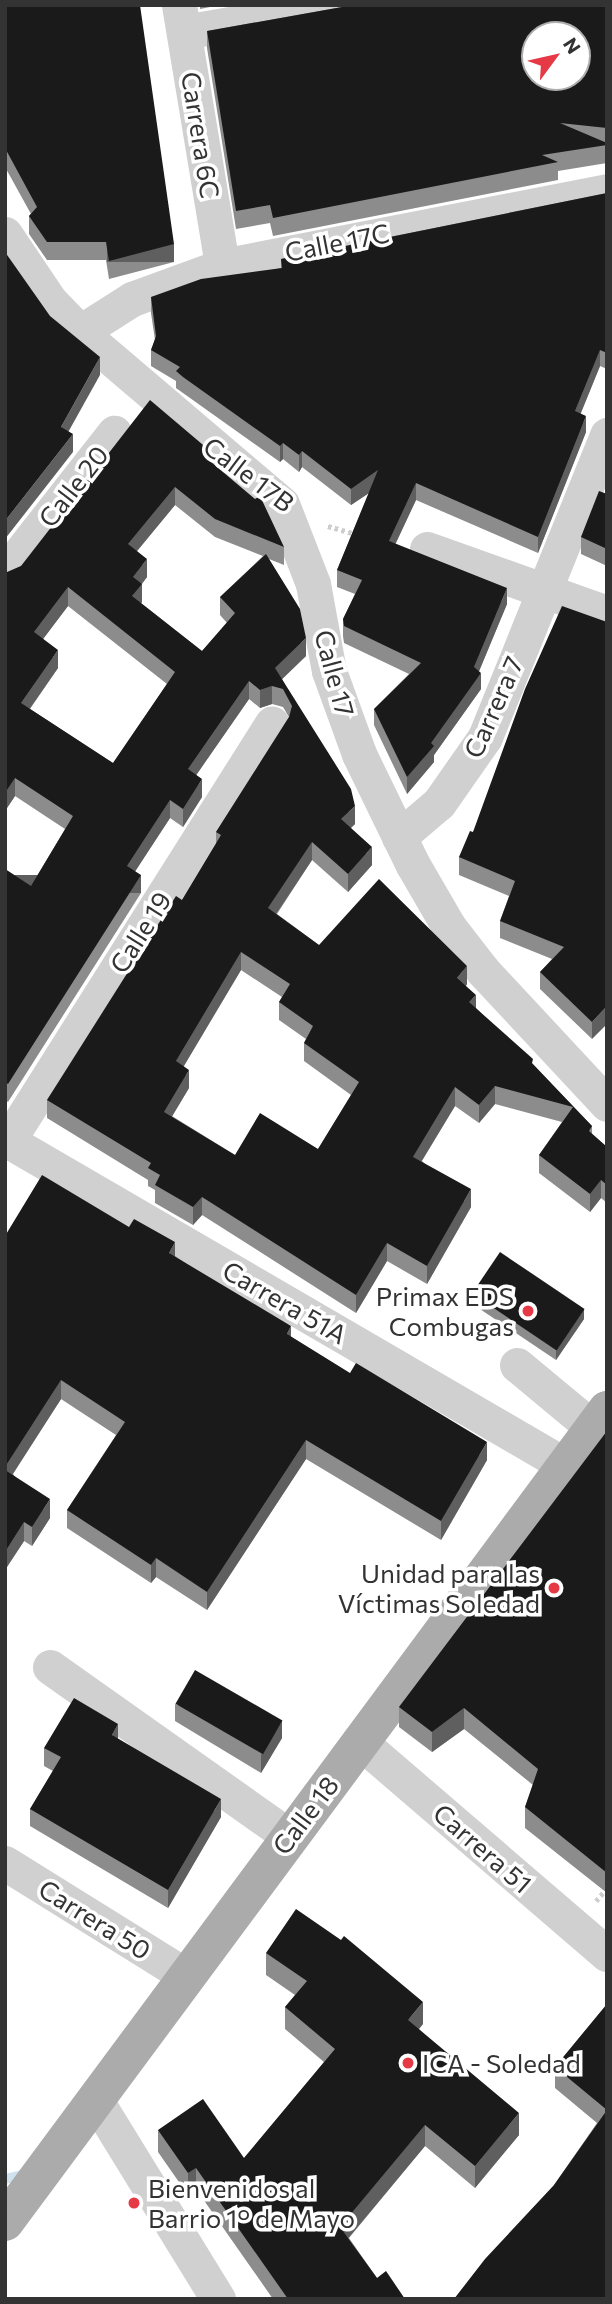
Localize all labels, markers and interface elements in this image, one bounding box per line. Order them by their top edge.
north arrow [521,21,591,91]
text: N [559,33,586,58]
street label: Carrera 6C [176,69,226,201]
street label: Calle 17C [282,217,392,267]
street label: Calle 17B [198,430,300,518]
street label: Calle 20 [32,439,114,533]
street label: Calle 17 [309,626,361,720]
street label: Carrera 7 [457,651,529,763]
street label: Calle 19 [103,885,177,979]
street label: Carrera 51A [217,1254,353,1350]
place label: Primax EDS Combugas [376,1280,514,1342]
marker: Primax EDS Combugas [520,1303,536,1319]
place label: Unidad para las Víctimas Soledad [338,1557,540,1618]
marker: Unidad para las Víctimas Soledad [546,1580,562,1596]
street label: Calle 18 [265,1770,345,1860]
street label: Carrera 51 [427,1797,539,1899]
street label: Carrera 50 [33,1872,157,1966]
place label: ICA - Soledad [422,2047,581,2079]
marker: ICA - Soledad [400,2055,416,2071]
place label: Bienvenidos al Barrio 1° de Mayo [148,2172,355,2234]
marker: Bienvenidos al Barrio 1° de Mayo [126,2195,142,2211]

